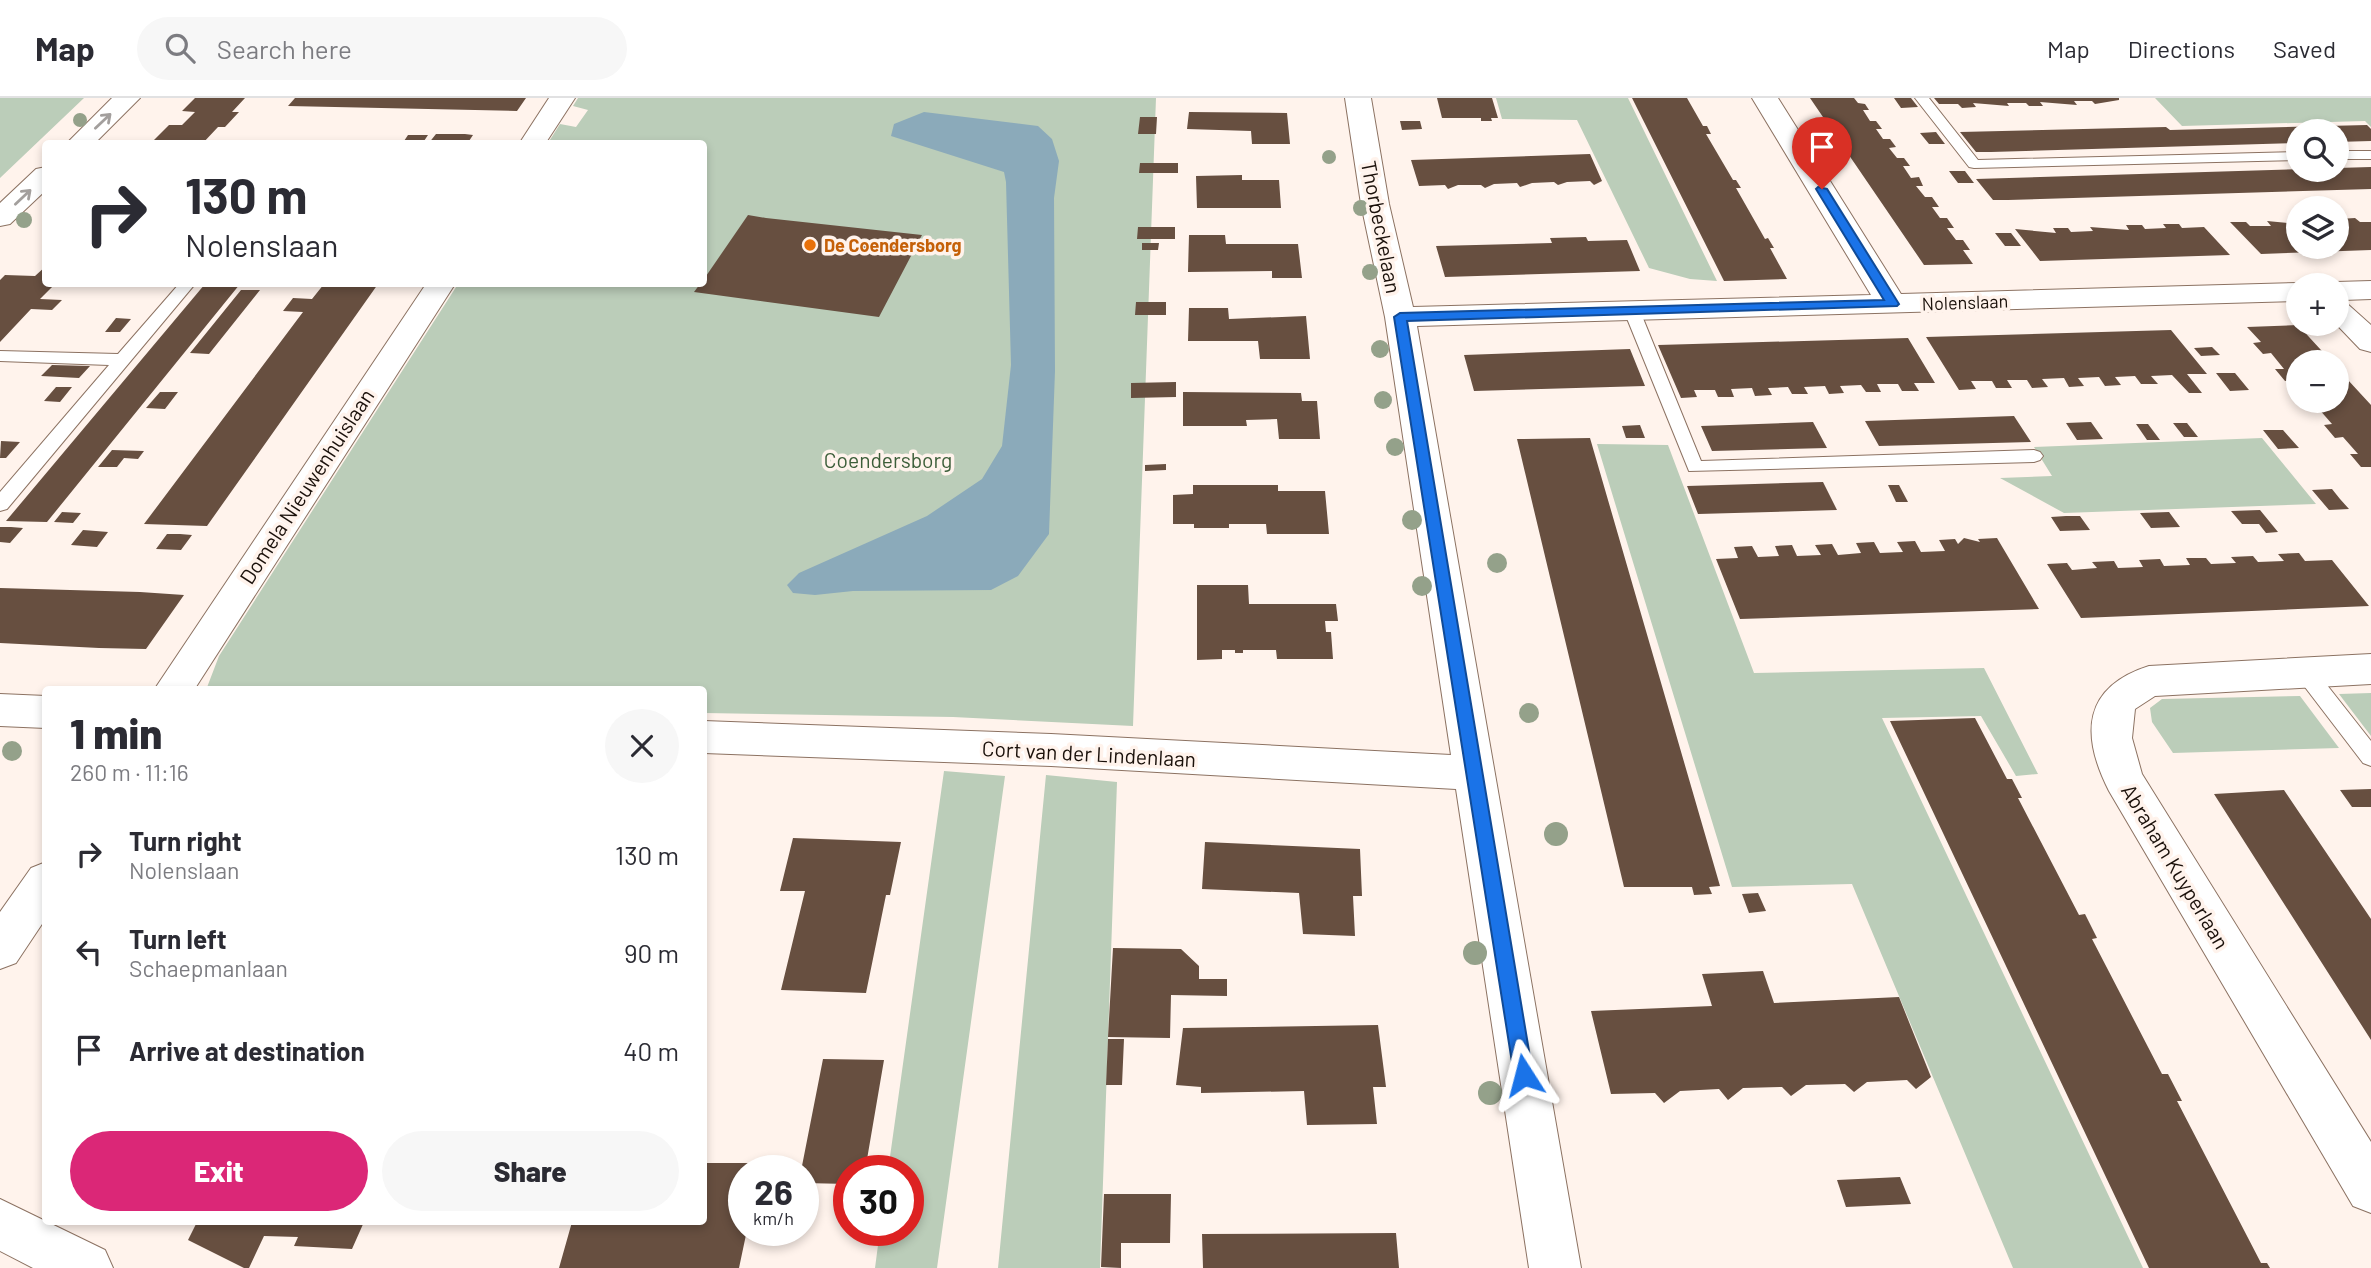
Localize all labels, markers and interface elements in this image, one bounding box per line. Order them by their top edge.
search box [137,17,627,80]
text: Map [35,28,95,68]
icon: search [161,29,199,67]
text: Search here [217,33,352,64]
text: Map [2047,34,2090,63]
text: Directions [2128,34,2235,63]
text: Saved [2273,34,2336,63]
one-way arrow [94,112,111,129]
pin [1792,117,1852,189]
map controls [2286,119,2349,413]
button: search [2286,119,2349,182]
icon: arrive [1803,128,1841,166]
street label: Thorbeckelaan [1357,159,1407,295]
text: 130 m [185,165,307,224]
icon: right [70,168,161,259]
one-way arrow [14,188,31,205]
button: layers [2286,196,2349,259]
text: Nolenslaan [185,225,338,263]
place label: De Coendersborg [824,234,962,256]
marker: De Coendersborg [802,237,818,253]
button: + [2286,273,2349,336]
street label: Nolenslaan [1921,290,2009,314]
button: − [2286,350,2349,413]
street label: Domela Nieuwenhuislaan [234,384,378,588]
park label: Coendersborg [824,447,952,472]
text: 1 min [70,707,162,757]
button: close [605,709,679,783]
street label: Cort van der Lindenlaan [981,735,1197,771]
text: 260 m · 11:16 [70,758,189,786]
street label: Abraham Kuyperlaan [2117,779,2235,953]
text: Turn right [129,825,242,856]
icon: right [70,835,108,873]
text: 130 m [615,839,679,870]
text: Nolenslaan [129,856,239,884]
text: Turn left [129,923,227,954]
icon: left [70,933,108,971]
text: 90 m [624,937,679,968]
text: Schaepmanlaan [129,954,288,982]
icon: arrive [70,1031,108,1069]
text: Arrive at destination [129,1035,365,1066]
text: 40 m [623,1035,679,1066]
position arrow [1487,1038,1561,1112]
button: Exit [70,1131,368,1211]
button: Share [382,1131,679,1211]
speed limit sign: 30 [833,1155,924,1246]
text: 26 [754,1170,793,1212]
text: km/h [753,1207,794,1229]

